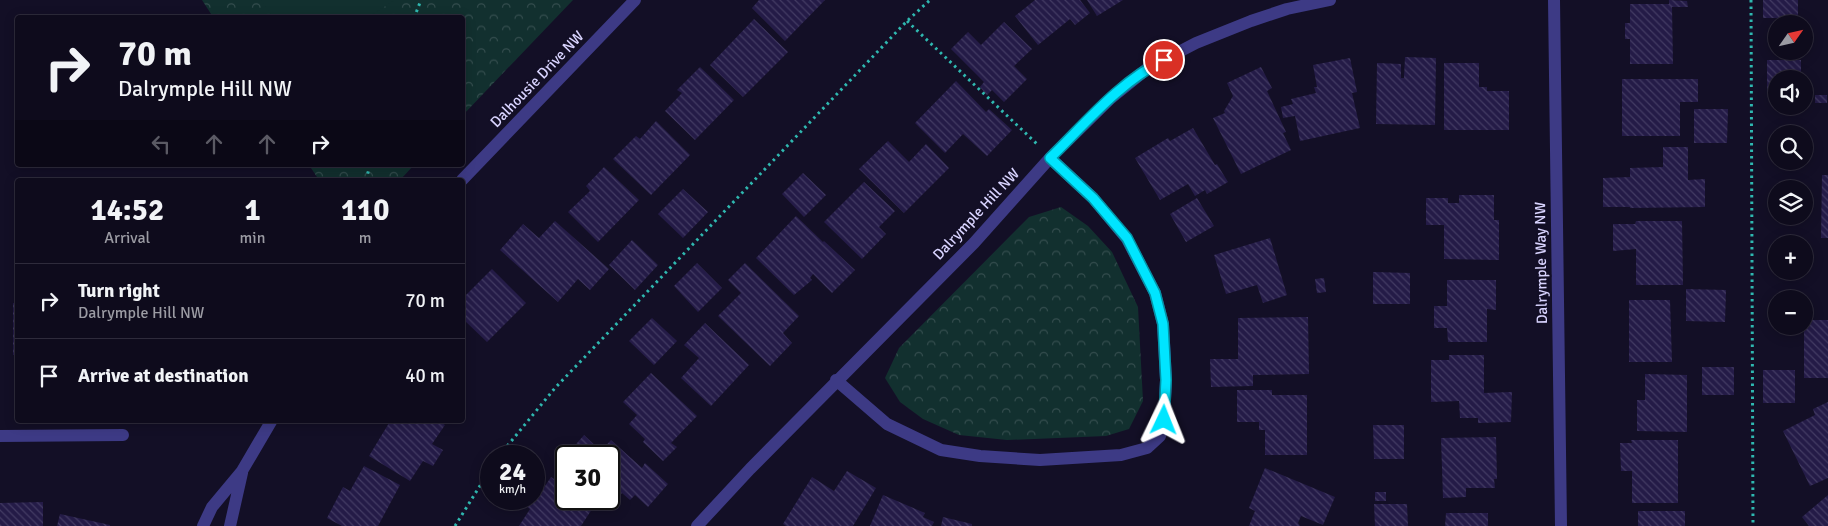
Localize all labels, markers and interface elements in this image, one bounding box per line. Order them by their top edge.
north arrow [1768,15,1812,60]
map controls [1768,15,1813,335]
street label: Dalhousie Drive NW [486,27,588,131]
text: 70 m [118,32,192,75]
icon: right [35,35,100,100]
pin [1143,39,1185,81]
icon: arrive [1150,46,1178,74]
button: sound [1768,70,1813,115]
text: Dalrymple Hill NW [118,75,292,102]
button: search [1768,125,1813,170]
icon: left [147,130,175,158]
icon: ahead [200,130,228,158]
icon: ahead [253,130,281,158]
icon: right [306,130,334,158]
street label: Dalrymple Hill NW [929,164,1023,263]
button: layers [1768,180,1813,225]
text: 14:52 [90,192,164,229]
text: 1 [244,192,261,229]
text: 110 [341,192,389,229]
street label: Dalrymple Way NW [1531,201,1551,324]
text: Arrival [104,228,150,248]
text: min [240,228,265,248]
text: m [359,228,372,248]
button: + [1768,235,1813,280]
text: Turn right [78,279,160,303]
icon: right [35,287,63,315]
text: 70 m [405,289,445,313]
button: − [1768,290,1813,335]
text: Dalrymple Hill NW [78,303,204,323]
icon: arrive [35,362,63,390]
text: Arrive at destination [78,364,249,388]
text: 40 m [405,364,445,388]
position arrow [1137,393,1189,445]
speed limit sign: 30 [555,445,620,510]
text: 24 [499,456,526,487]
text: km/h [499,482,526,497]

